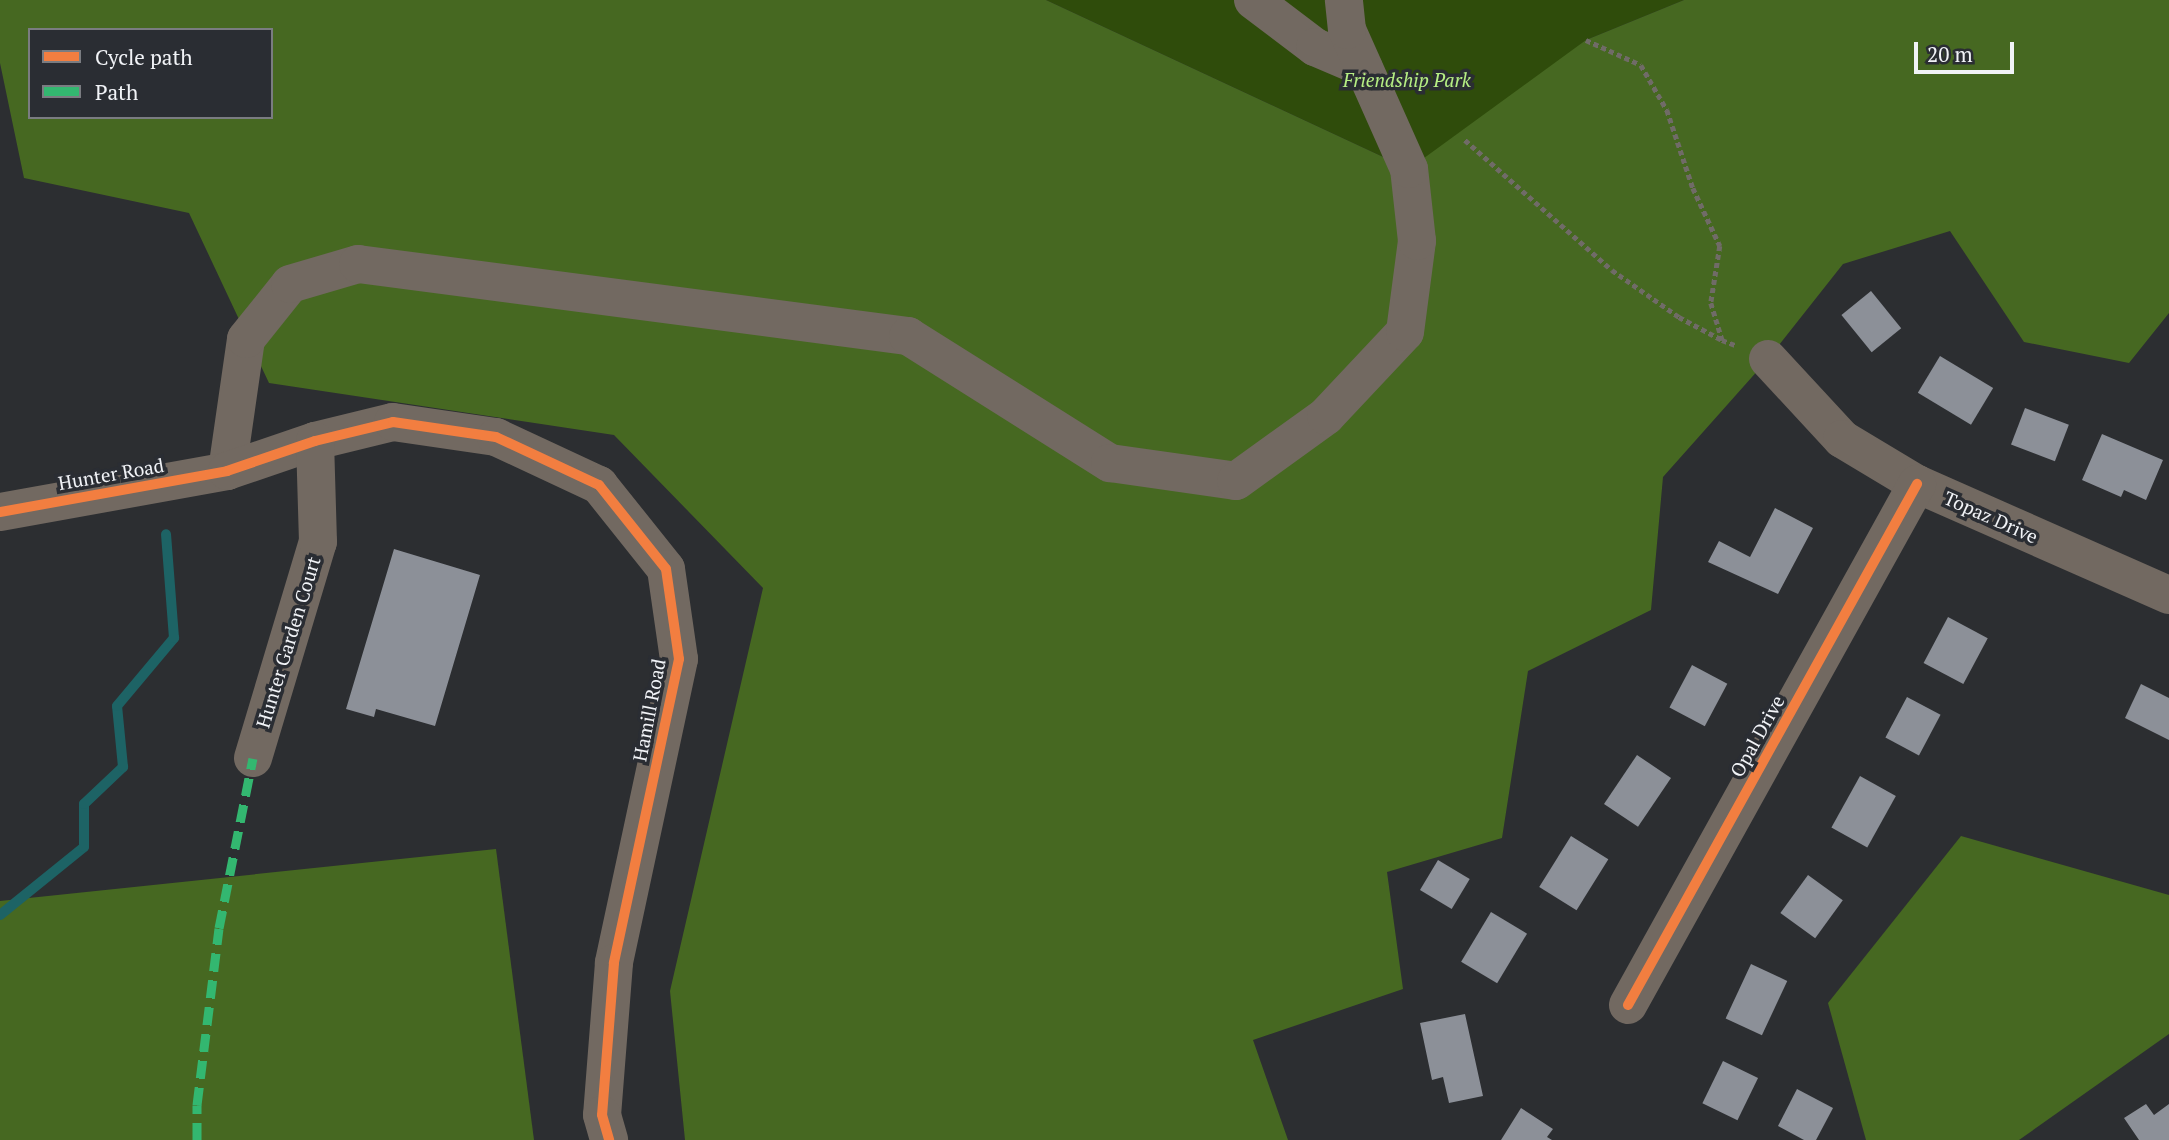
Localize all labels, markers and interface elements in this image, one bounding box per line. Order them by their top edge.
legend [28,28,273,119]
scale bar [1917,28,2017,72]
text: 20 m [1927,40,1973,68]
text: Cycle path [95,43,193,71]
park label: Friendship Park [1343,69,1471,91]
text: Path [95,78,138,106]
street label: Hunter Road [56,453,166,495]
street label: Topaz Drive [1940,486,2042,548]
street label: Hunter Garden Court [251,554,325,730]
street label: Hamill Road [628,657,670,763]
street label: Opal Drive [1725,691,1789,781]

